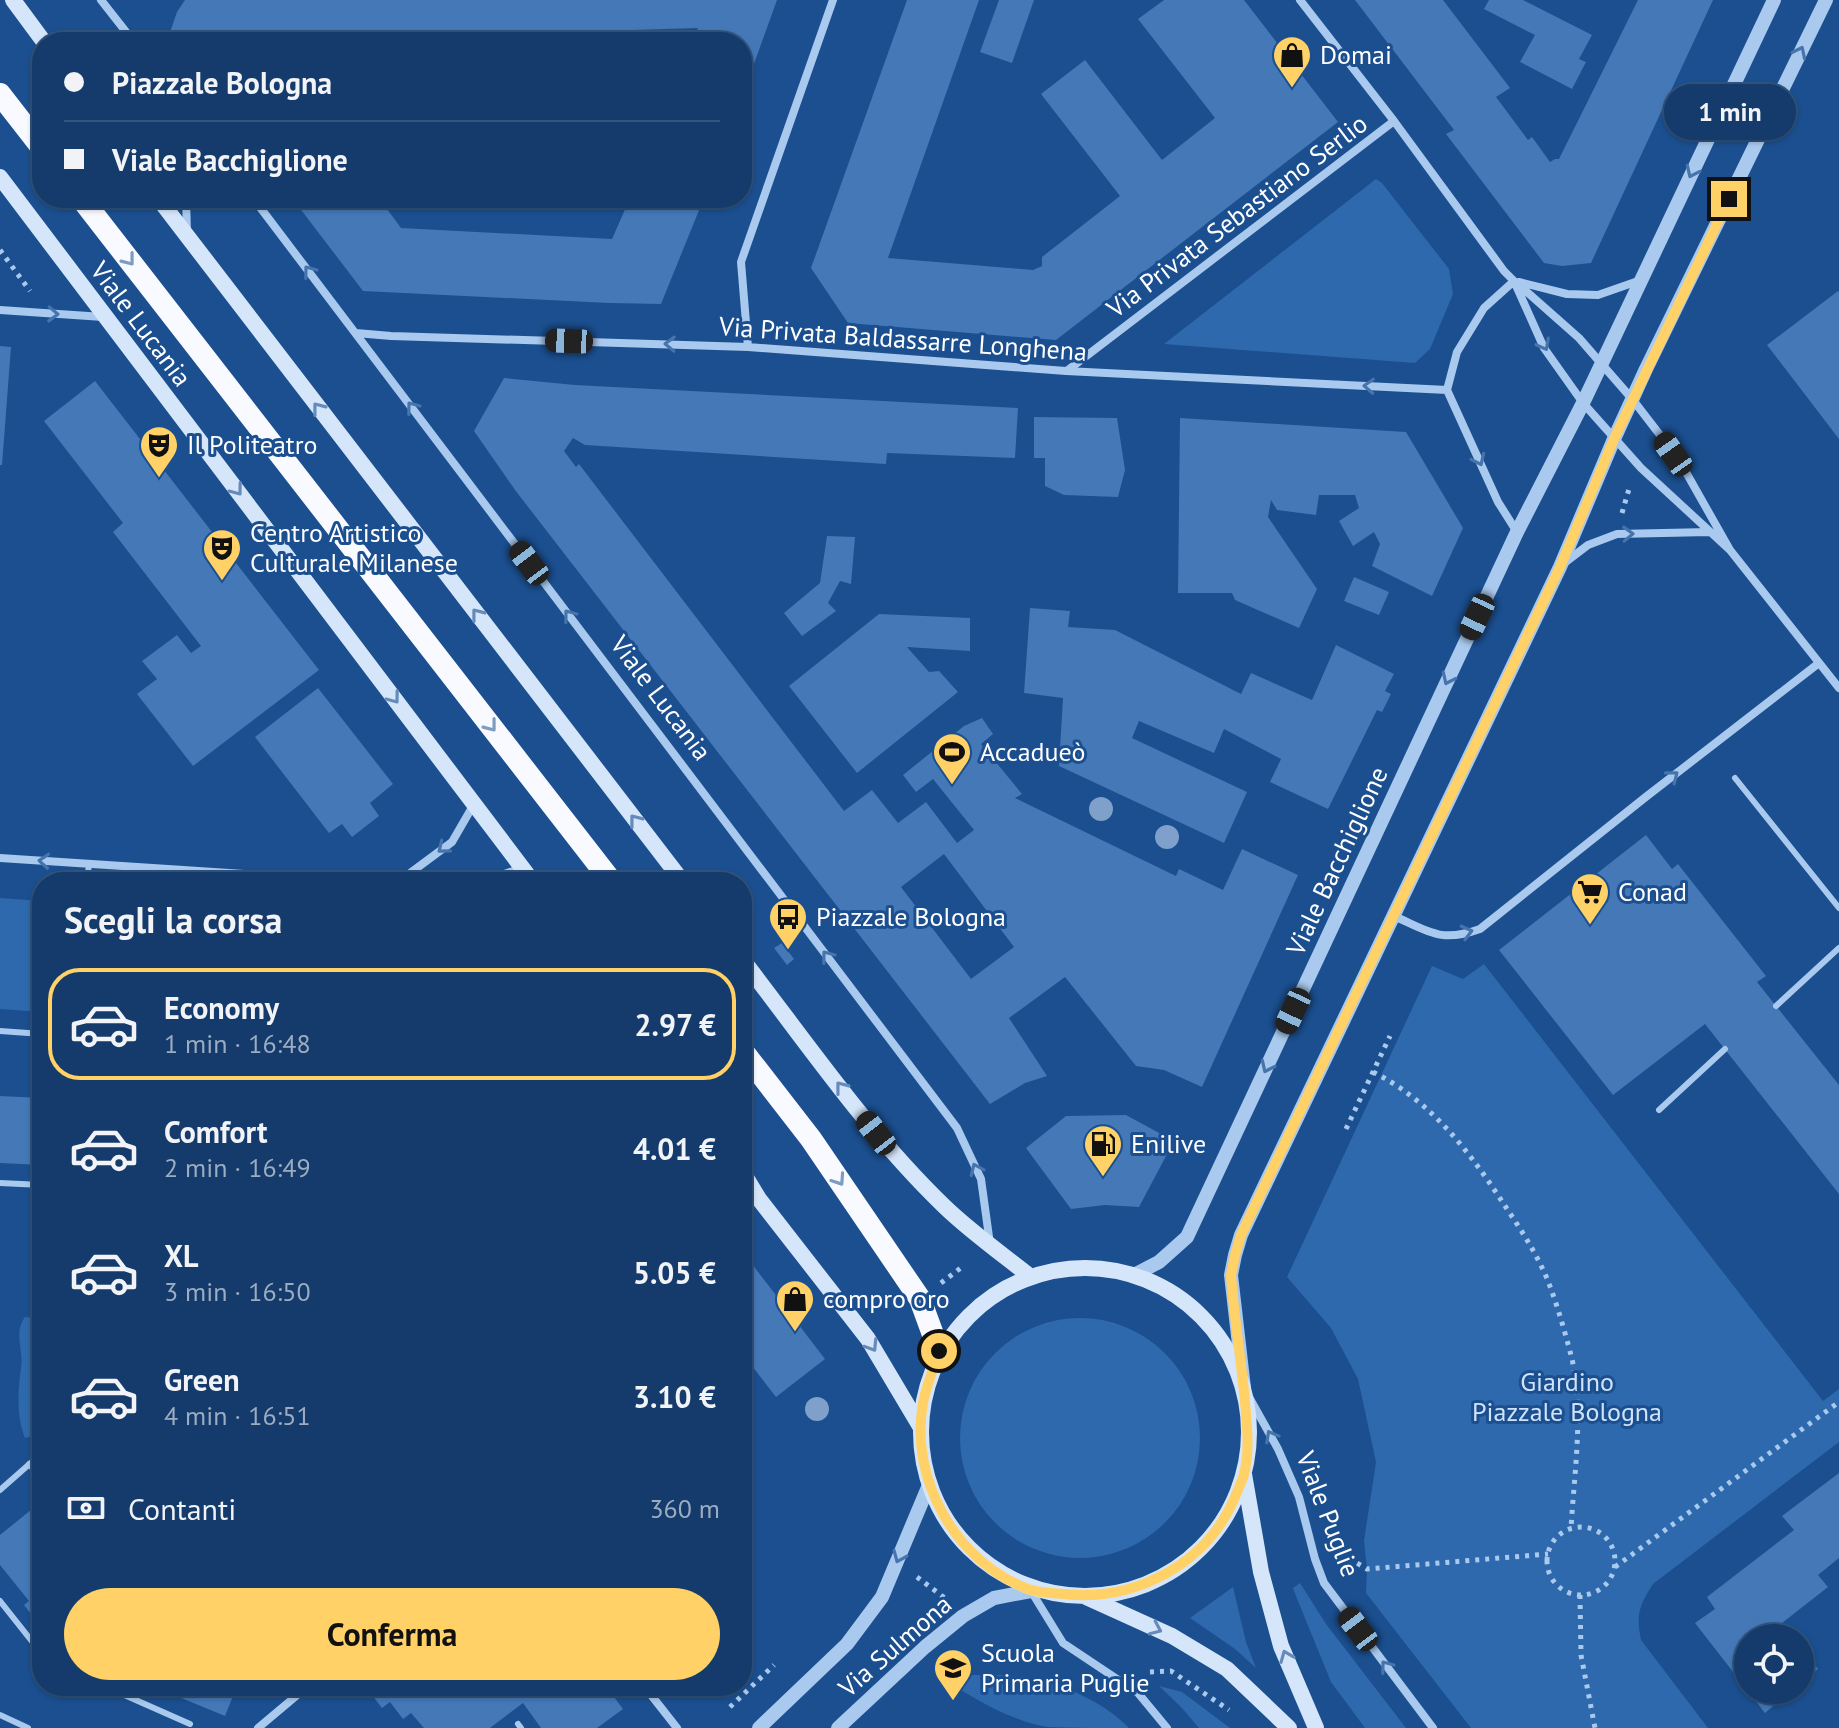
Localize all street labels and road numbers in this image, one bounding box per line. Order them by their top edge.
street label: Via Privata Sebastiano Serlio [1099,107,1374,325]
street label: Viale Lucania [83,254,199,393]
street label: Via Privata Baldassarre Longhena [717,309,1088,368]
street label: Viale Lucania [603,628,719,767]
street label: Viale Bacchiglione [1278,761,1395,961]
street label: Viale Puglie [1289,1445,1367,1581]
street label: Via Sulmona [831,1588,958,1704]

